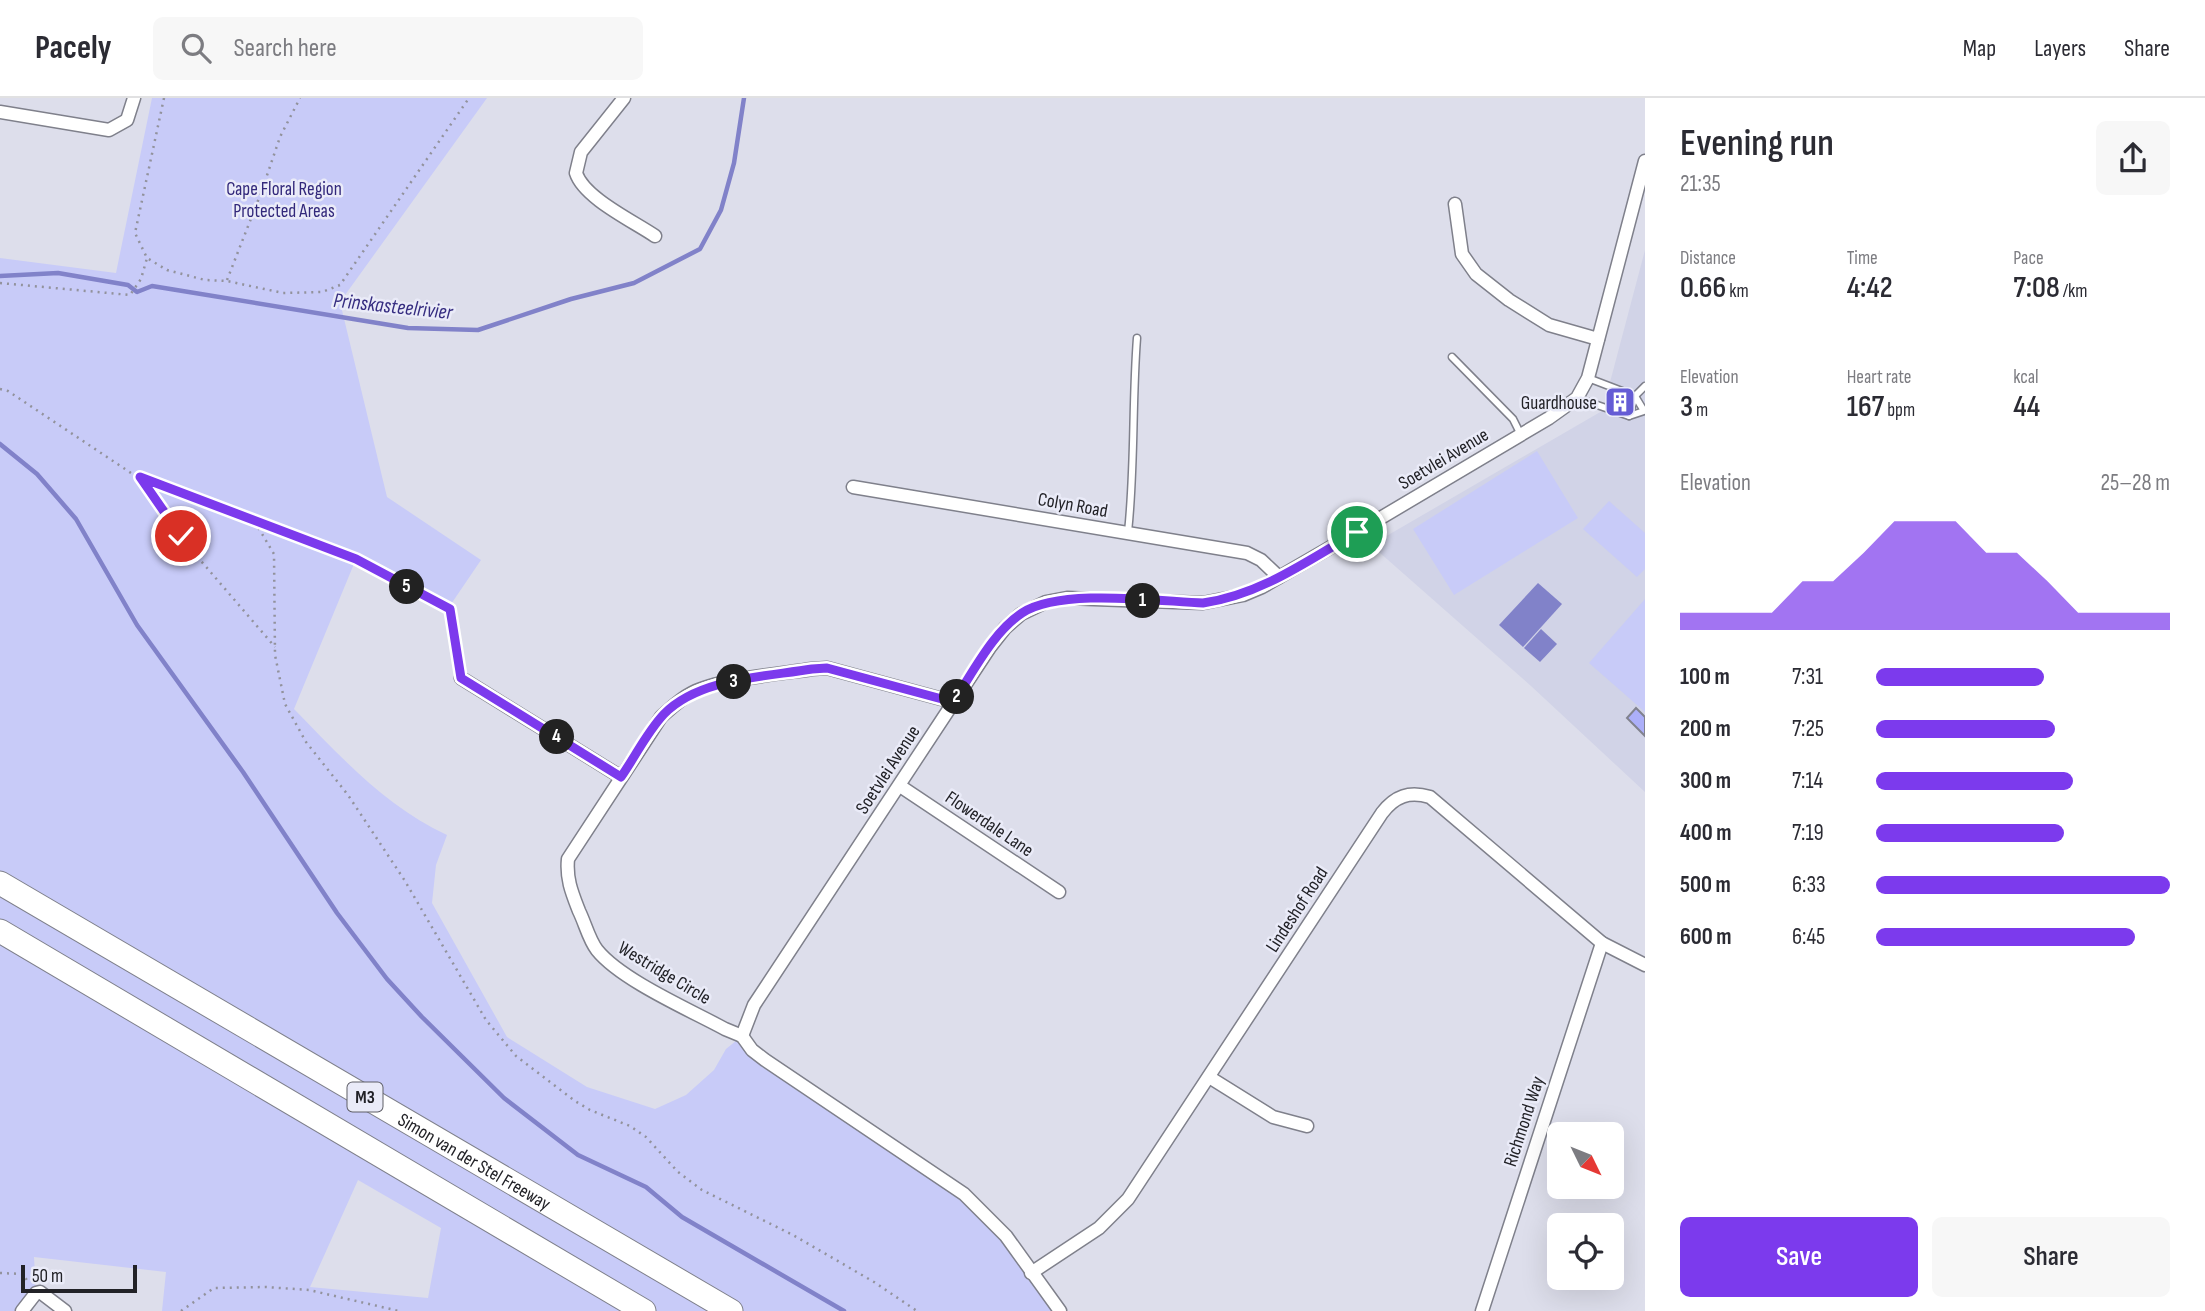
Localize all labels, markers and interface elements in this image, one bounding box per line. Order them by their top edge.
search box [153,17,643,80]
text: Pacely [35,28,111,68]
icon: search [177,29,215,67]
text: Search here [233,33,337,64]
text: Map [1963,34,1996,63]
text: Layers [2034,34,2086,63]
text: Share [2124,34,2170,63]
text: Evening run [1680,121,1834,166]
button: share [2096,121,2170,195]
text: 21:35 [1680,170,1721,198]
park label: Cape Floral Region Protected Areas [226,178,342,223]
text: Distance [1680,247,1736,270]
text: Time [1847,247,1878,270]
text: Pace [2013,247,2044,270]
text: 0.66 [1680,270,1726,306]
text: 4:42 [1847,270,1893,306]
text: 7:08 [2013,270,2060,306]
text: km [1726,280,1749,303]
text: /km [2060,280,2087,303]
water label: Prinskasteelrivier [332,288,455,325]
text: Elevation [1680,366,1739,389]
text: Heart rate [1847,366,1912,389]
text: kcal [2013,366,2038,389]
building icon: Guardhouse [1603,385,1637,419]
text: 3 [1680,389,1693,425]
text: 167 [1847,389,1884,425]
text: 44 [2013,389,2040,425]
place label: Guardhouse [1521,392,1597,415]
text: m [1693,399,1708,422]
text: bpm [1884,399,1915,422]
street label: Soetvlei Avenue [1395,423,1493,495]
text: Elevation [1680,469,1751,497]
text: 25–28 m [2101,469,2170,497]
street label: Colyn Road [1036,488,1110,523]
pin [1327,502,1387,562]
pin [151,506,211,566]
icon: arrive [1338,513,1376,551]
icon: check [162,517,200,555]
pin: 5 [390,570,424,604]
text: 5 [402,575,411,598]
pin: 1 [1126,584,1160,618]
text: 1 [1139,589,1146,612]
text: 100 m [1680,663,1730,691]
text: 7:31 [1792,663,1823,691]
pin: 3 [716,664,752,700]
text: 3 [729,670,738,693]
pin: 2 [940,680,974,714]
text: 2 [952,685,961,708]
text: 200 m [1680,715,1731,743]
text: 7:25 [1792,715,1824,743]
pin: 4 [540,720,574,754]
street label: Soetvlei Avenue [851,721,925,818]
text: 4 [552,725,561,748]
text: 300 m [1680,767,1731,795]
text: 7:14 [1792,767,1823,795]
street label: Flowerdale Lane [941,786,1038,862]
text: 400 m [1680,819,1731,847]
text: 7:19 [1792,819,1824,847]
street label: Lindeshof Road [1261,863,1333,957]
text: 500 m [1680,871,1731,899]
text: 6:33 [1792,871,1826,899]
text: 600 m [1680,923,1732,951]
text: 6:45 [1792,923,1825,951]
street label: Westridge Circle [614,937,715,1010]
street label: Richmond Way [1499,1073,1550,1170]
road number: M3 [348,1082,382,1112]
street label: Simon van der Stel Freeway [393,1109,555,1216]
north arrow [1547,1122,1624,1199]
map controls [1547,1122,1624,1290]
button: locate [1547,1213,1624,1290]
button: Save [1680,1217,1918,1297]
button: Share [1932,1217,2170,1297]
scale bar [21,1262,136,1294]
text: 50 m [32,1265,63,1288]

